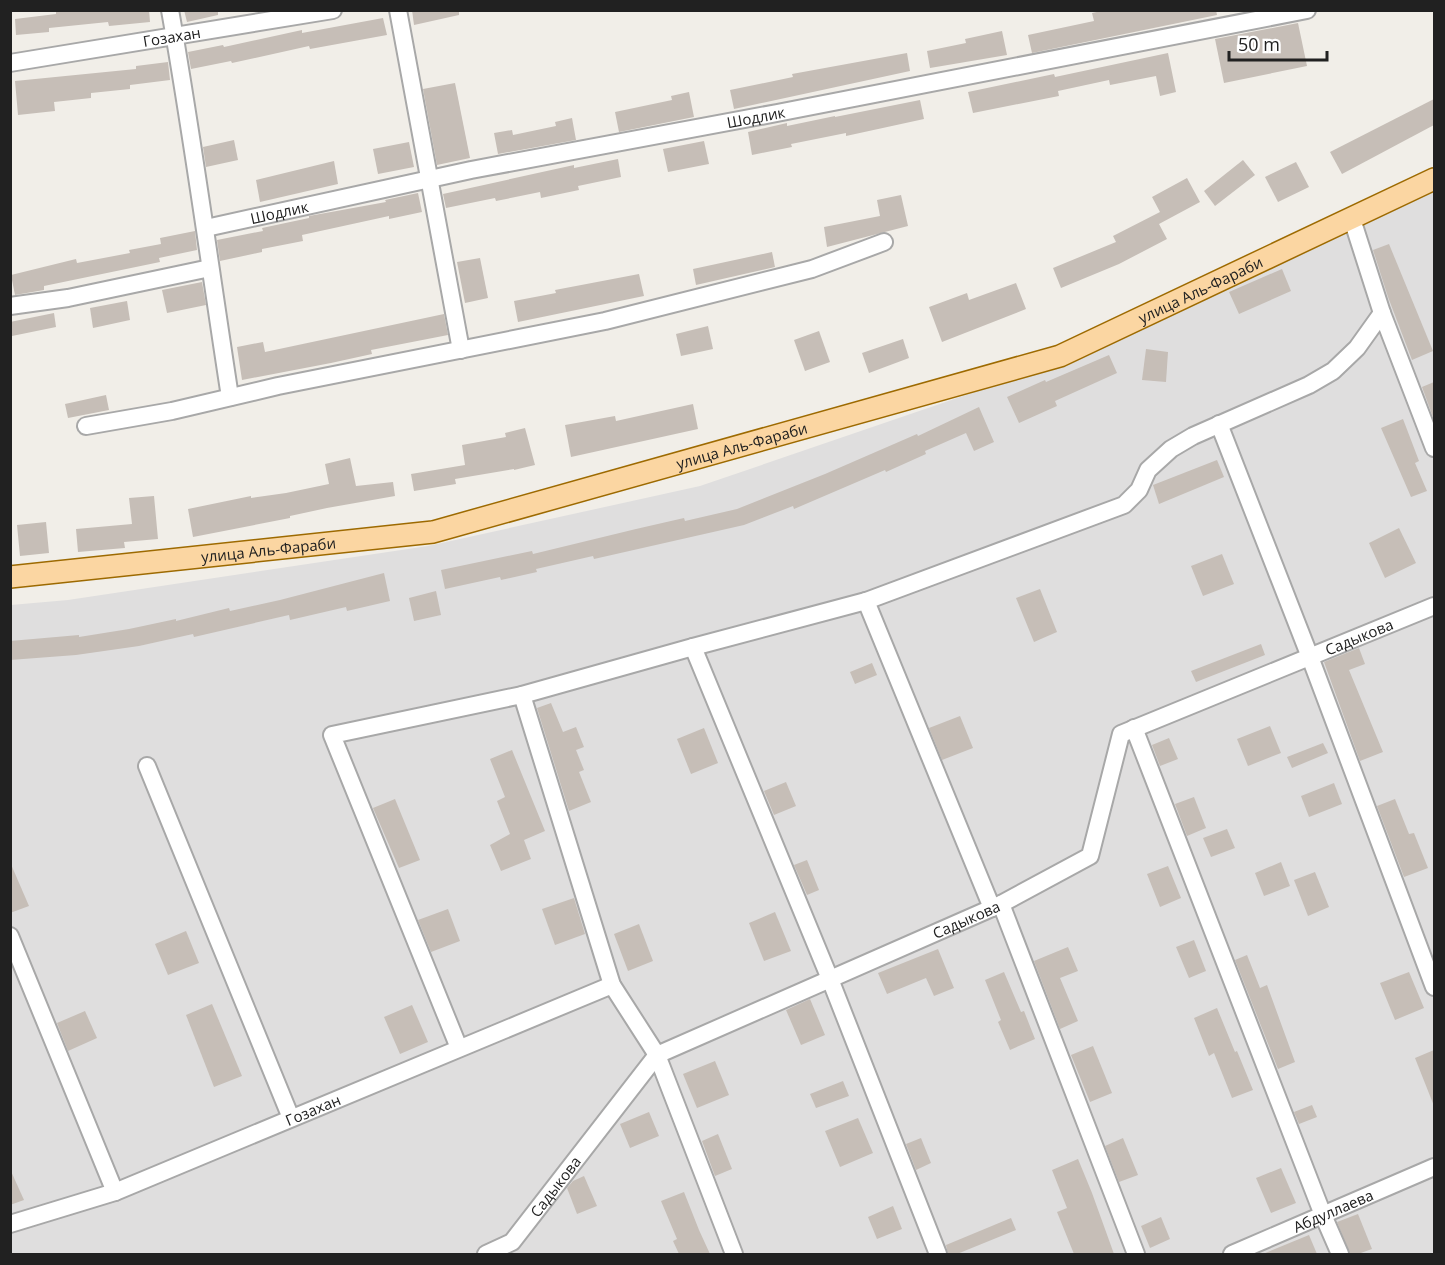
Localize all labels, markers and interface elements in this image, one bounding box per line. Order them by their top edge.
street label: Гозахан [142,22,202,51]
scale bar [1229,24,1326,62]
text: 50 m [1238,32,1280,56]
street label: Шодлик [725,102,787,132]
street label: Шодлик [248,196,310,228]
street label: улица Аль-Фараби [1135,252,1266,328]
street label: улица Аль-Фараби [674,417,810,473]
street label: улица Аль-Фараби [200,532,337,567]
street label: Садыкова [1322,614,1396,660]
street label: Садыкова [929,896,1003,943]
street label: Гозахан [282,1089,343,1130]
street label: Садыкова [525,1152,585,1221]
street label: Абдуллаева [1290,1184,1376,1237]

